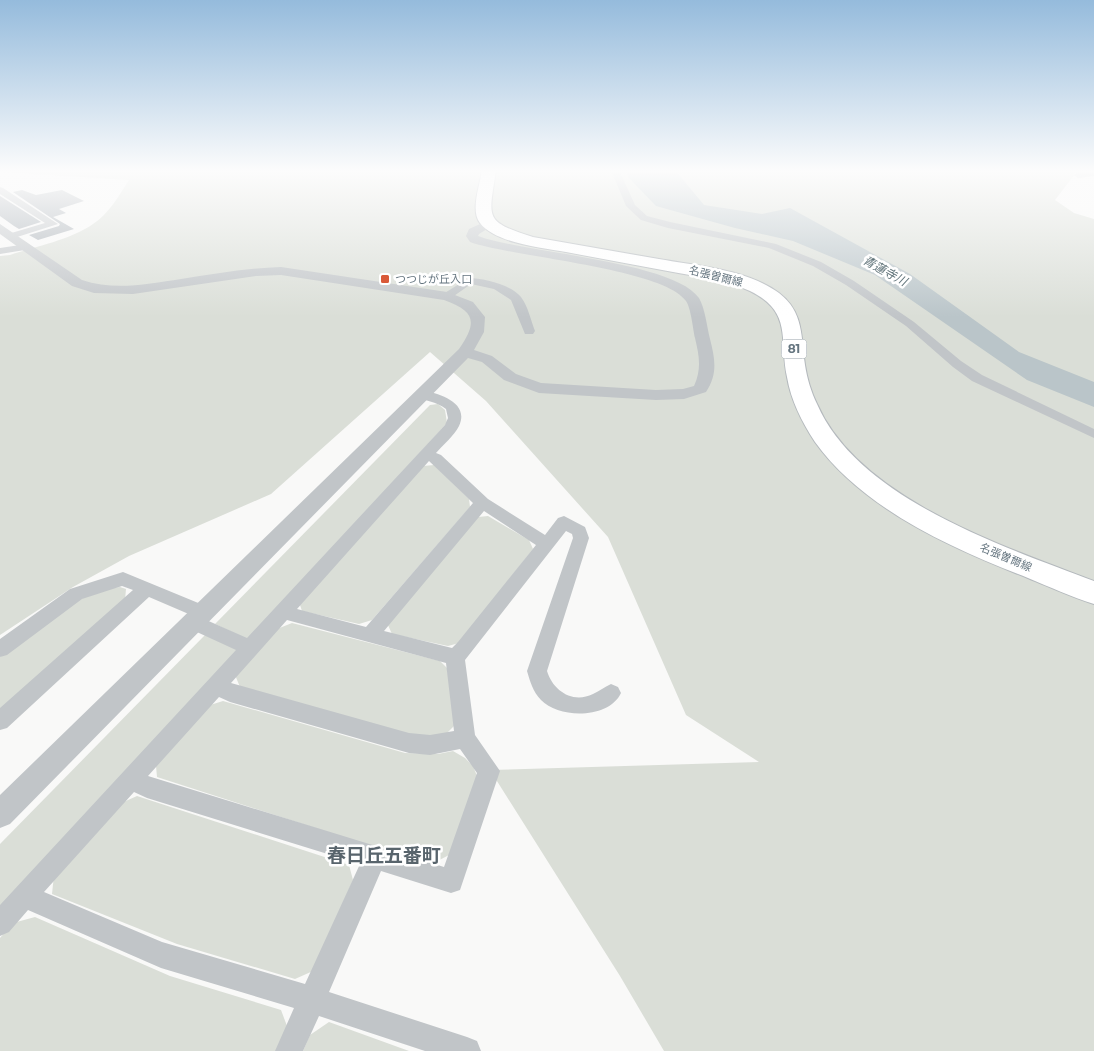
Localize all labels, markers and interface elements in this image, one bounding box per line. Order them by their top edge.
water label: 青蓮寺川 [861,252,912,290]
street label: 名張曽爾線 [688,263,744,289]
place label: つつじが丘入口 [395,272,472,286]
marker: つつじが丘入口 [379,273,391,285]
road number: 81 [782,339,806,358]
street label: 名張曽爾線 [978,540,1034,574]
district label: 春日丘五番町 [327,844,441,867]

